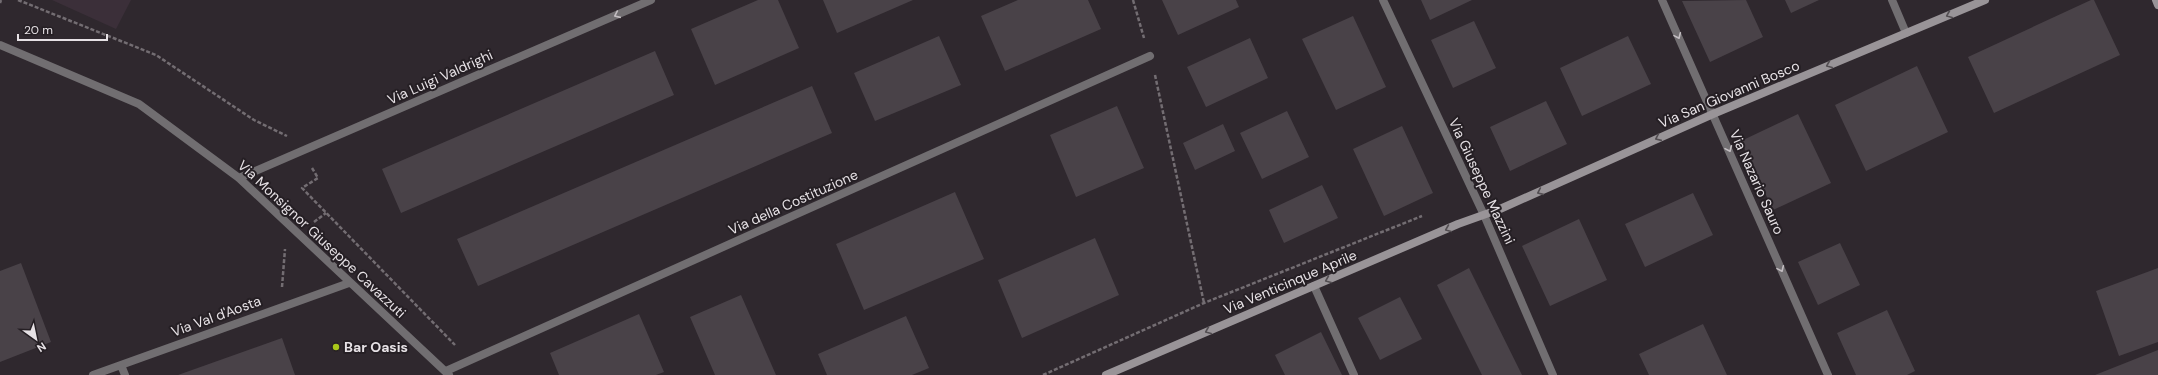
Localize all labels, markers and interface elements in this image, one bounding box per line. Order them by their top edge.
one-way arrow [614,10,621,18]
one-way arrow [1946,10,1954,18]
scale bar [18,16,107,42]
text: 20 m [24,22,53,38]
one-way arrow [1673,31,1681,39]
street label: Via Luigi Valdrighi [384,46,496,108]
street label: Via San Giovanni Bosco [1656,56,1802,132]
one-way arrow [1826,61,1833,69]
street label: Via Giuseppe Mazzini [1445,115,1519,247]
street label: Via Nazario Sauro [1726,127,1788,237]
one-way arrow [1655,133,1663,141]
one-way arrow [1724,145,1732,153]
street label: Via Monsignor Giuseppe Cavazzuti [234,156,410,322]
street label: Via della Costituzione [725,165,861,239]
one-way arrow [1536,187,1543,195]
one-way arrow [1444,224,1452,232]
street label: Via Venticinque Aprile [1221,246,1359,318]
one-way arrow [1776,264,1784,272]
one-way arrow [1325,275,1333,283]
street label: Via Val d'Aosta [169,291,263,341]
north arrow [16,319,56,359]
one-way arrow [1205,326,1213,334]
place label: Bar Oasis [344,338,408,356]
text: N [34,339,49,355]
marker: Bar Oasis [331,342,341,352]

